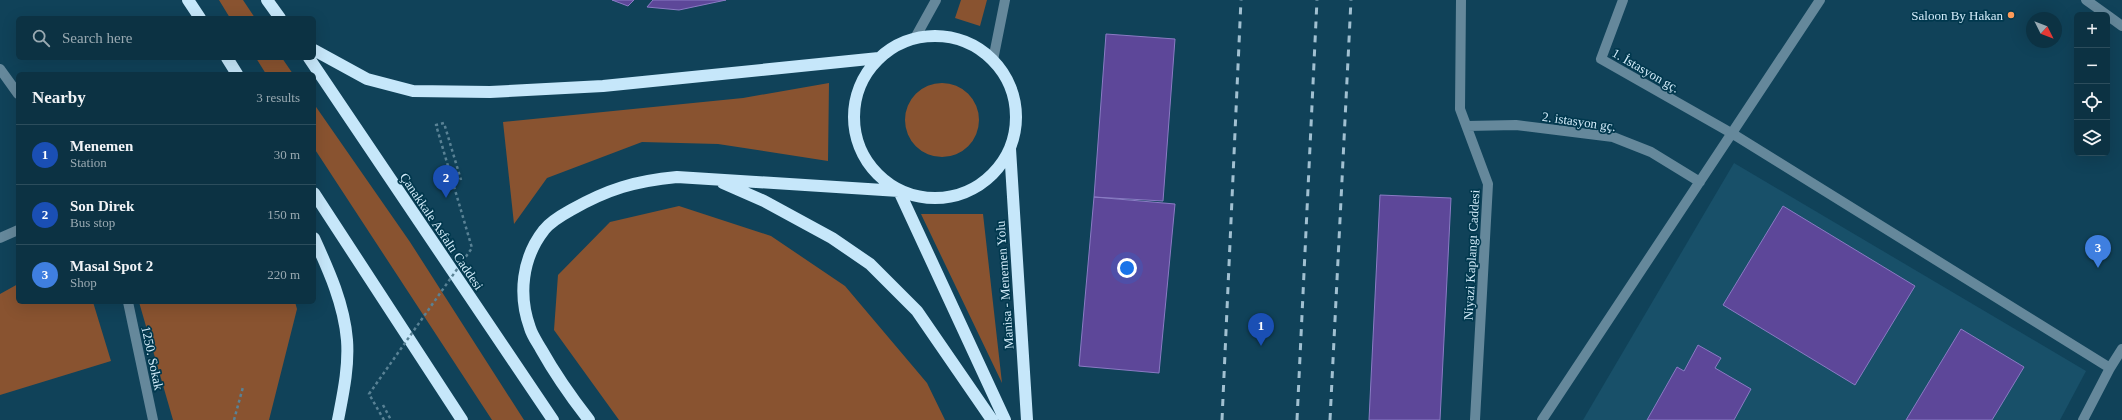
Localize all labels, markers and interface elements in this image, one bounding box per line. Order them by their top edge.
place label: Saloon By Hakan [1911,8,2003,23]
marker: Saloon By Hakan [2006,10,2016,20]
north arrow [2026,12,2062,48]
map controls [2074,12,2110,156]
button: + [2074,12,2110,48]
search box [16,16,316,60]
icon: search [30,27,52,49]
text: Search here [62,30,132,46]
street label: 1. İstasyon gç. [1609,45,1682,96]
button: − [2074,48,2110,84]
button: locate [2074,84,2110,120]
text: Nearby [32,88,86,107]
text: 3 results [256,90,300,105]
street label: 2. istasyon gç. [1541,109,1617,134]
button: layers [2074,120,2110,156]
text: Menemen [70,138,133,154]
text: 1 [42,147,48,162]
text: 30 m [274,147,300,162]
text: Station [70,155,107,170]
pin: 2 [433,165,459,198]
street label: Çanakkale Asfaltı Caddesi [397,170,487,293]
street label: Niyazi Kaplangı Caddesi [1461,189,1482,321]
text: Son Direk [70,198,134,214]
text: 2 [42,207,48,222]
text: 150 m [267,207,300,222]
text: Bus stop [70,215,115,230]
street label: Manisa - Menemen Yolu [992,220,1016,350]
pin: 3 [2085,235,2111,268]
text: Masal Spot 2 [70,258,153,274]
your location [1117,258,1137,278]
text: 3 [42,267,48,282]
text: 220 m [267,267,300,282]
text: Shop [70,275,97,290]
pin: 1 [1248,313,1274,346]
street label: 1250. Sokak [138,325,167,392]

